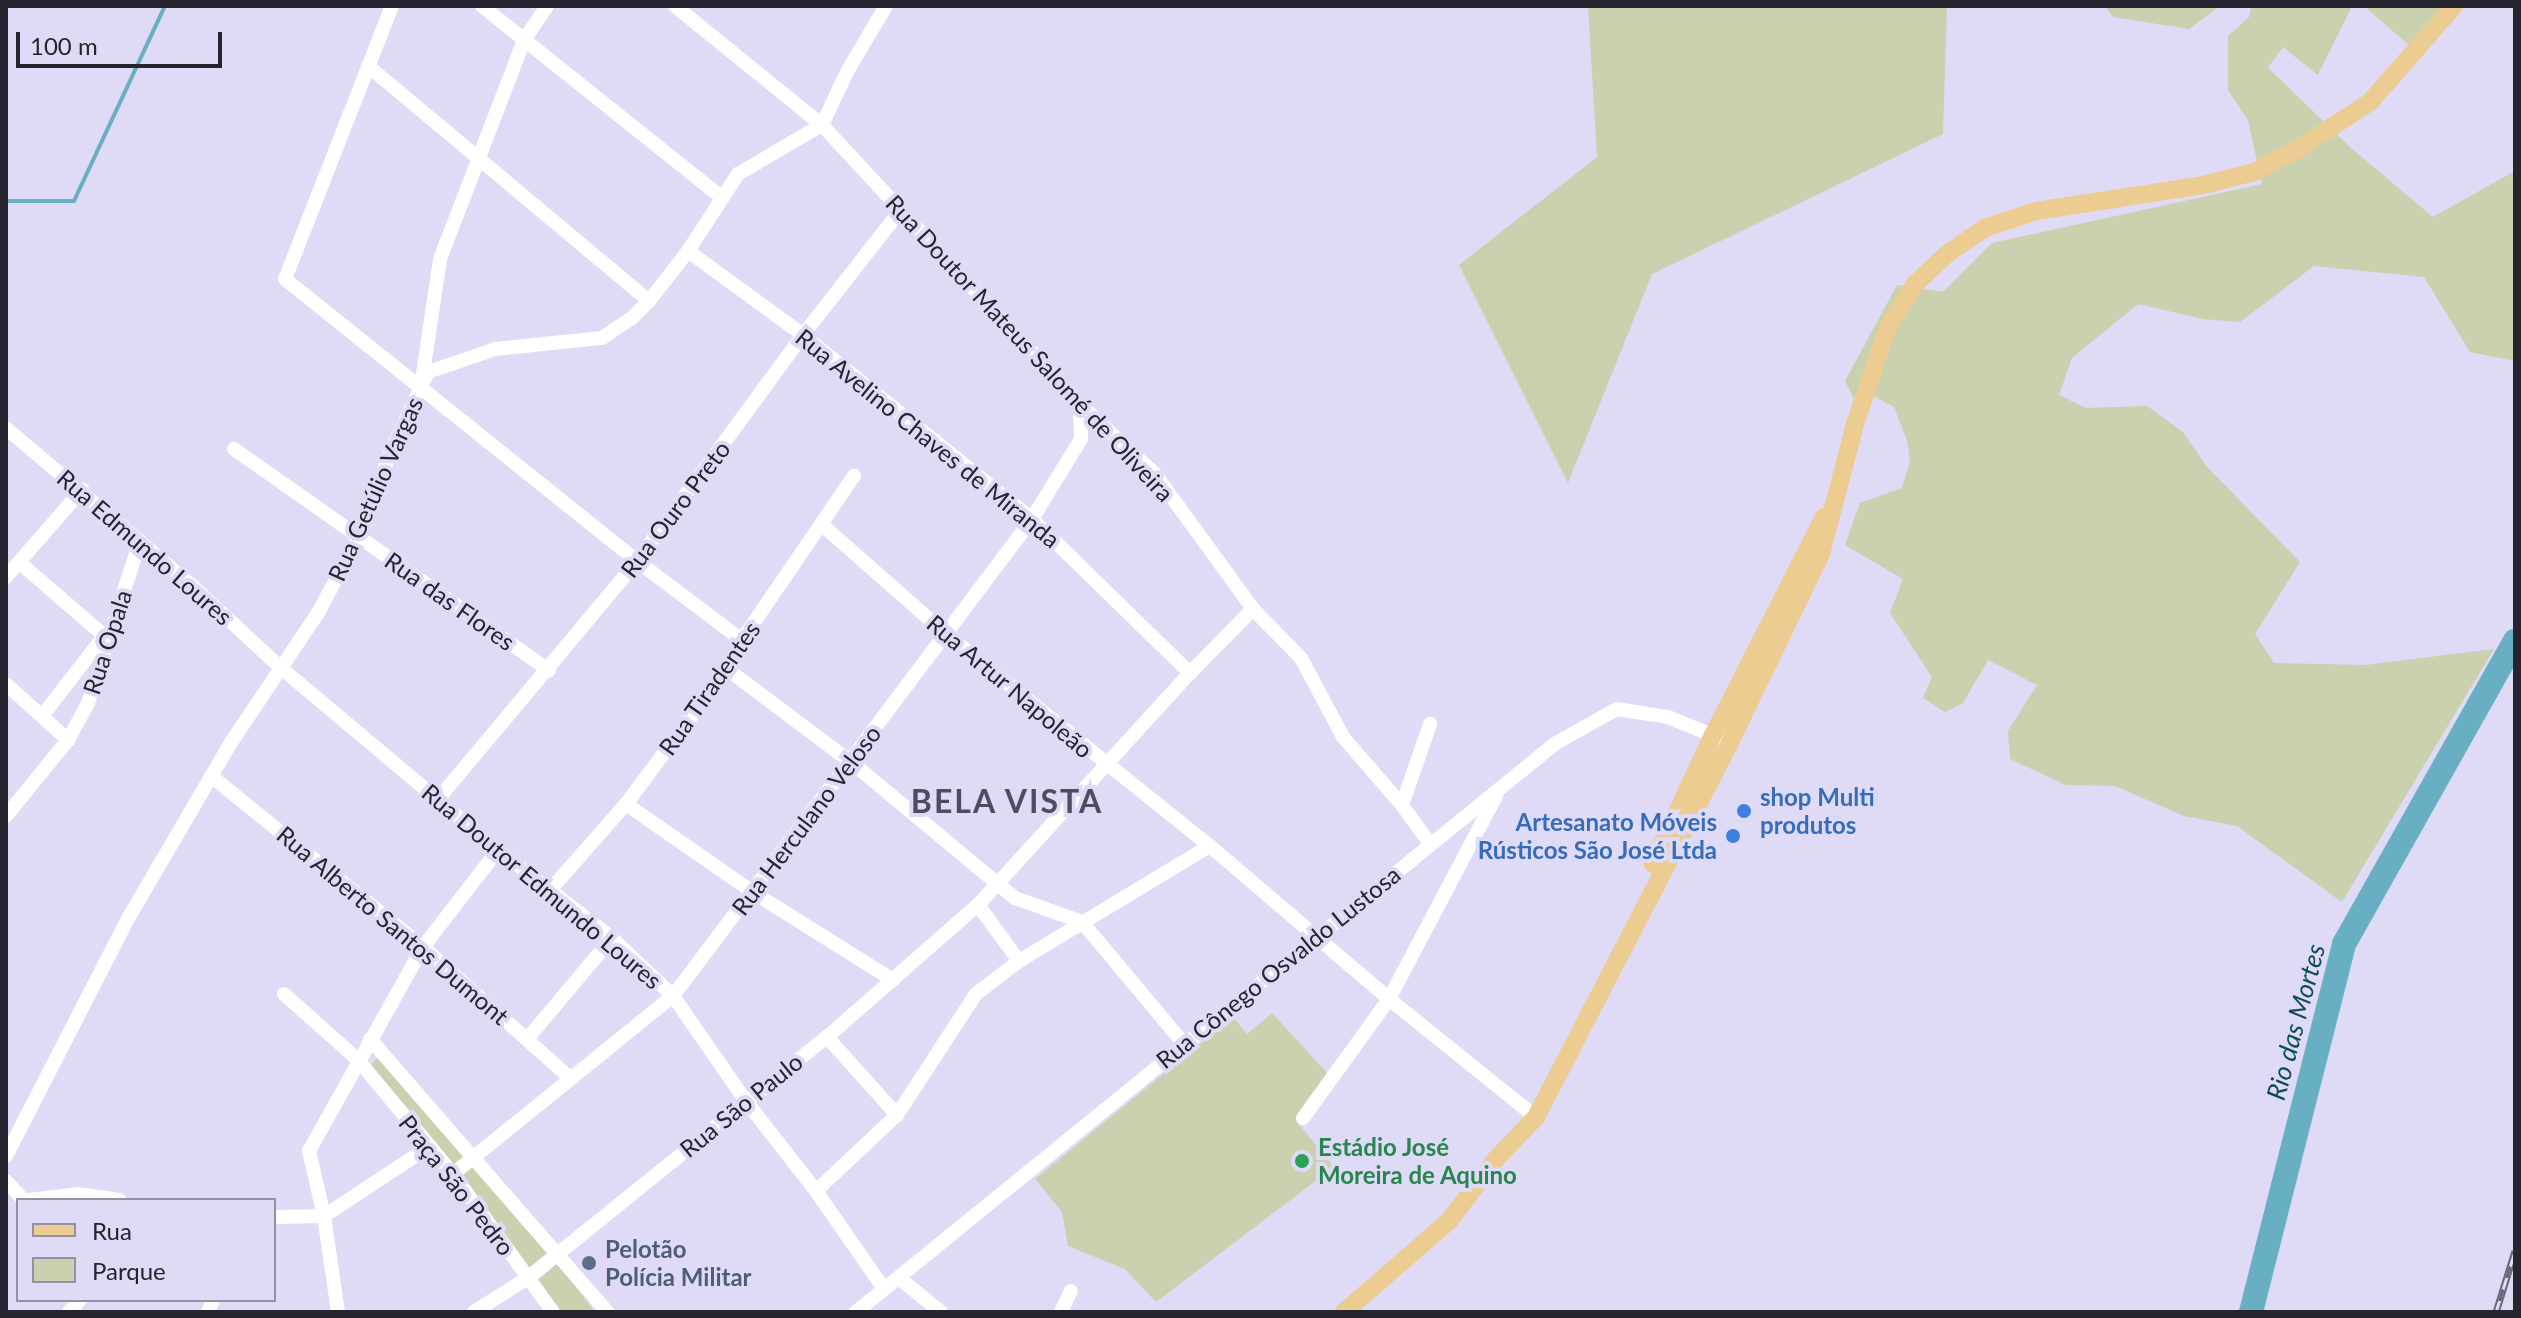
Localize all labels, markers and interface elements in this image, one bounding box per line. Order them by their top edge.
scale bar [20,16,226,66]
text: 100 m [30,31,98,60]
street label: Rua Doutor Mateus Salomé de Oliveira [880,189,1180,507]
street label: Rua Avelino Chaves de Miranda [790,322,1066,554]
street label: Rua Getúlio Vargas [321,392,429,586]
street label: Rua Ouro Preto [614,435,736,583]
street label: Rua Edmundo Loures [52,463,238,631]
street label: Rua das Flores [380,546,520,656]
street label: Rua Opala [77,586,137,698]
street label: Rua Artur Napoleão [921,608,1099,764]
street label: Rua Tiradentes [652,615,766,761]
street label: Rua Herculano Veloso [725,719,887,921]
street label: Rua Doutor Edmundo Loures [416,777,668,995]
district label: BELA VISTA [910,782,1104,820]
place label: shop Multi produtos [1760,783,1875,839]
marker: shop Multi produtos [1735,802,1753,820]
place label: Artesanato Móveis Rústicos São José Ltda [1477,808,1717,864]
street label: Rua Alberto Santos Dumont [271,819,515,1031]
marker: Artesanato Móveis Rústicos São José Ltda [1724,827,1742,845]
street label: Rua Cônego Osvaldo Lustosa [1150,860,1406,1074]
water label: Rio das Mortes [2260,941,2332,1103]
street label: Rua São Paulo [674,1047,808,1163]
street label: Praça São Pedro [393,1109,521,1261]
place label: Estádio José Moreira de Aquino [1318,1133,1518,1189]
marker: Estádio José Moreira de Aquino [1293,1152,1311,1170]
legend [16,1198,276,1302]
text: Rua [92,1216,132,1245]
place label: Pelotão Polícia Militar [605,1235,752,1291]
marker: Pelotão Polícia Militar [580,1254,598,1272]
text: Parque [92,1256,166,1285]

